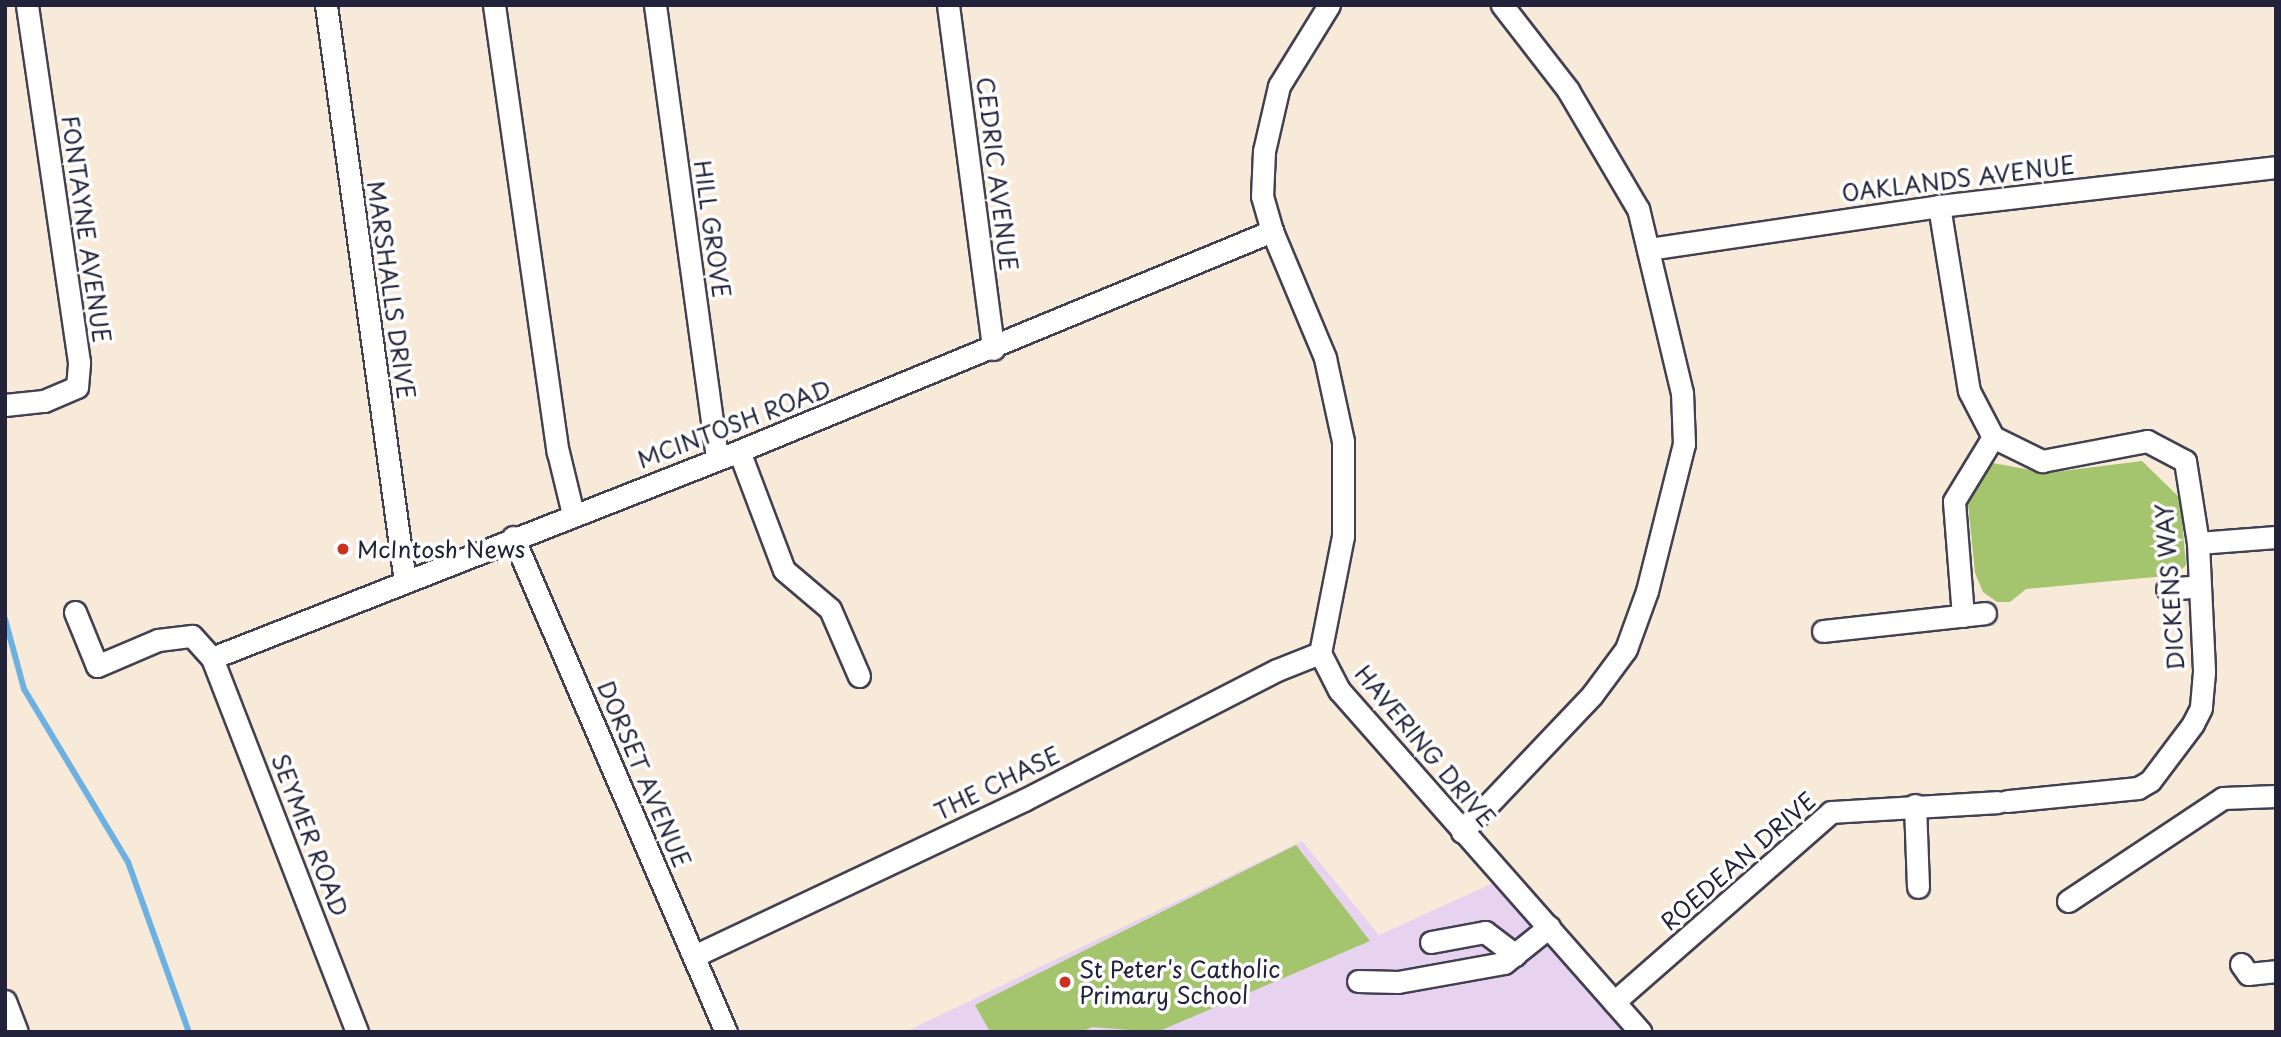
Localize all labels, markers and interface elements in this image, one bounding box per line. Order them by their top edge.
street label: CEDRIC AVENUE [971,75,1023,273]
street label: FONTAYNE AVENUE [56,113,116,345]
street label: OAKLANDS AVENUE [1841,151,2075,207]
street label: HILL GROVE [689,157,735,301]
street label: MARSHALLS DRIVE [362,178,420,402]
street label: MCINTOSH ROAD [633,374,835,474]
street label: DICKENS WAY [2150,502,2190,672]
place label: McIntosh News [357,535,525,563]
marker: McIntosh News [335,541,351,557]
street label: HAVERING DRIVE [1349,660,1501,832]
street label: DORSET AVENUE [592,677,696,871]
street label: THE CHASE [929,740,1065,826]
street label: SEYMER ROAD [266,749,354,921]
street label: ROEDEAN DRIVE [1656,787,1820,935]
place label: St Peter's Catholic Primary School [1079,955,1282,1009]
marker: St Peter's Catholic Primary School [1057,974,1073,990]

